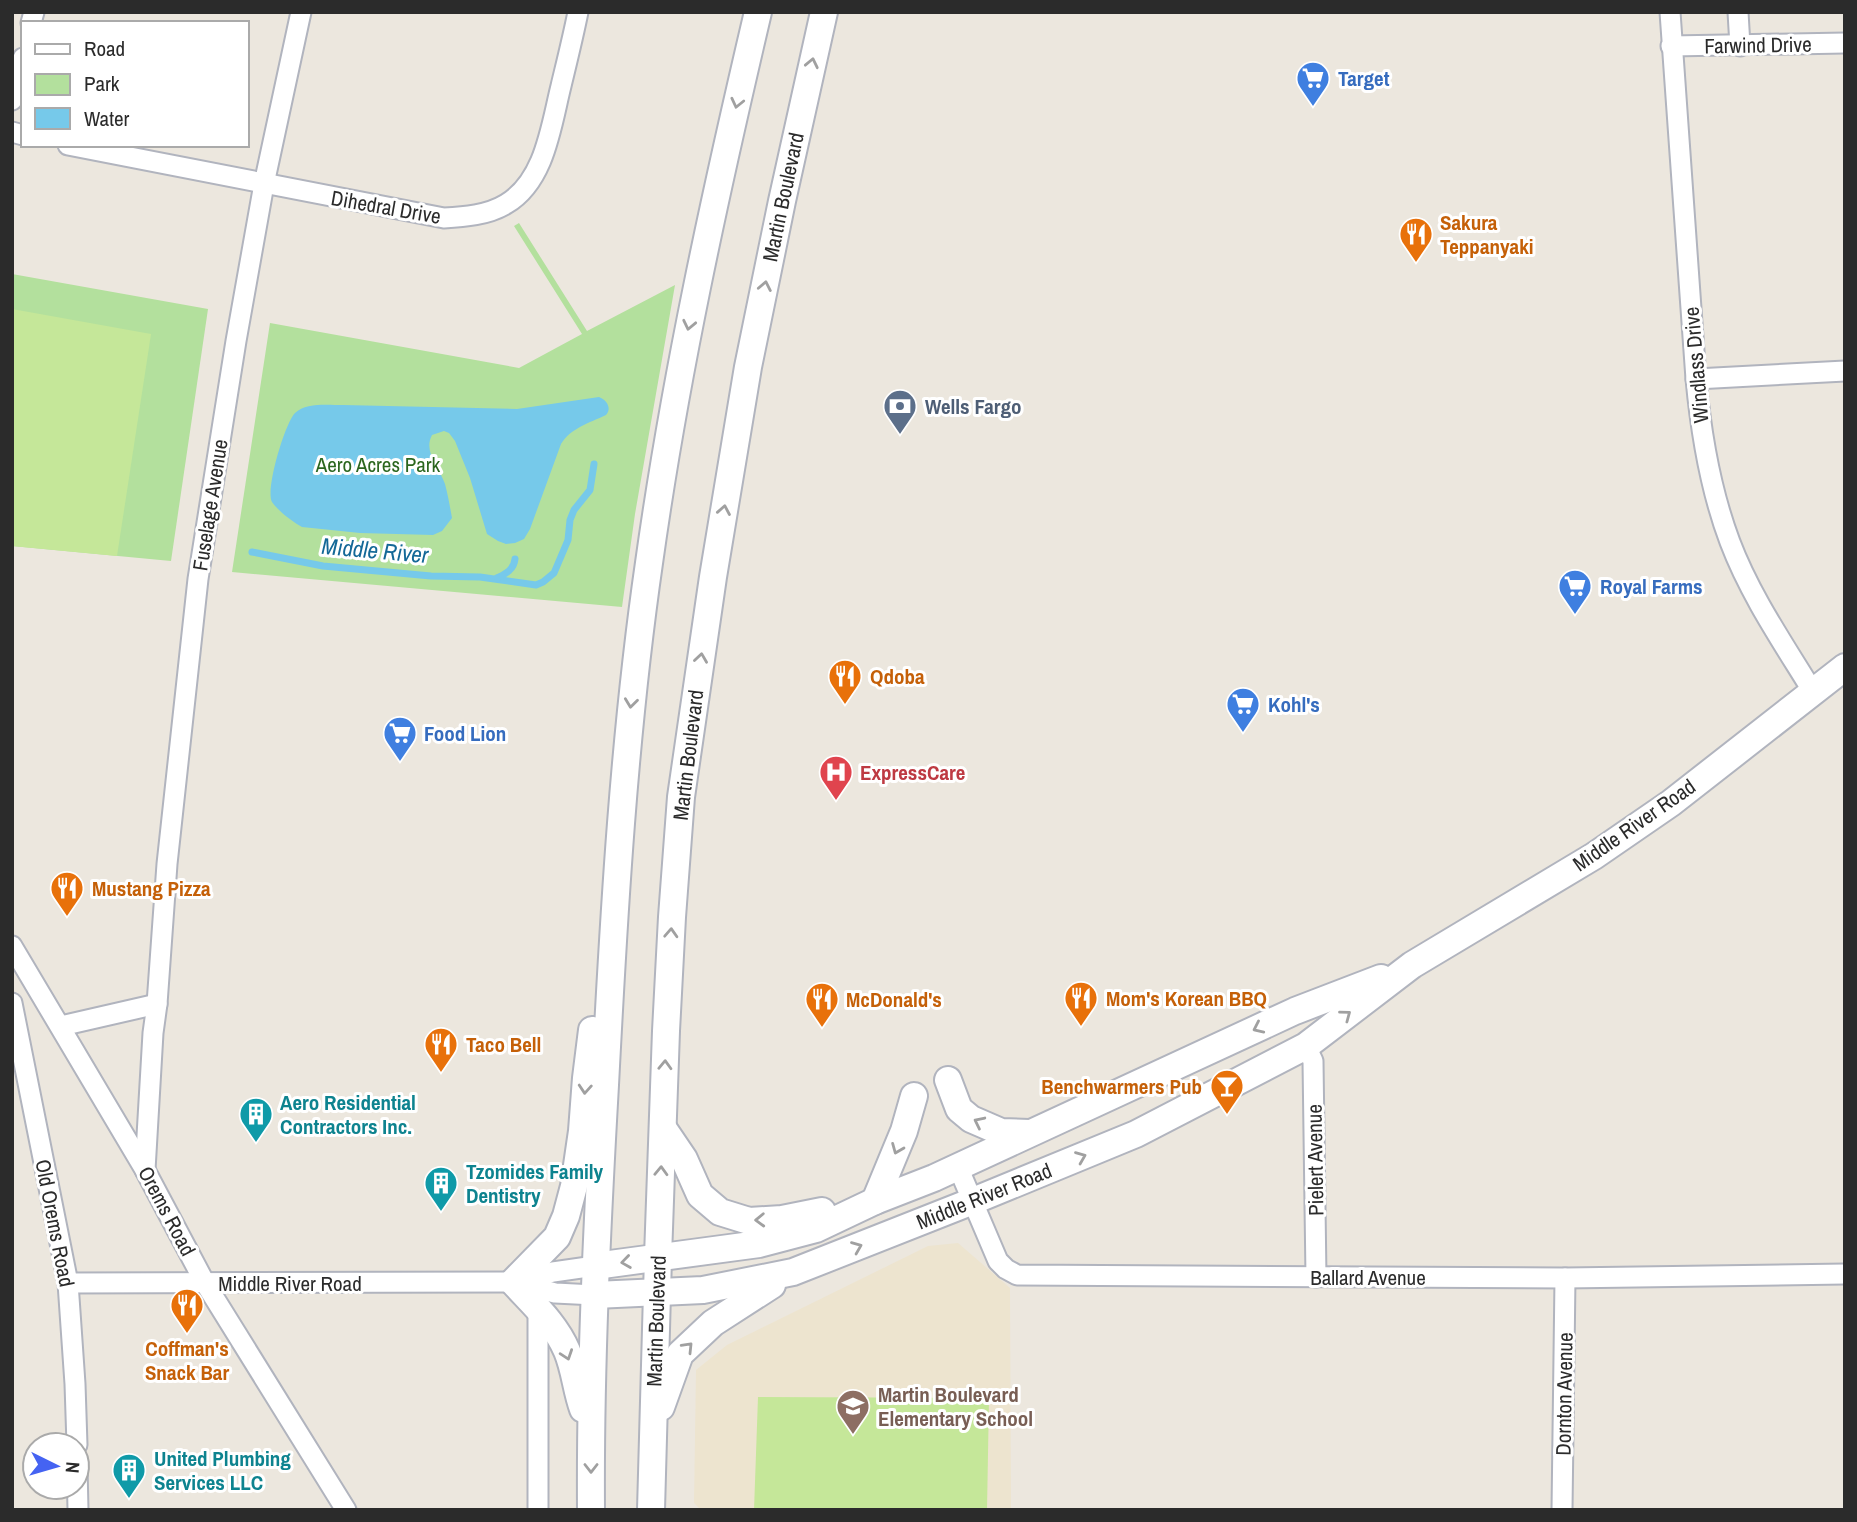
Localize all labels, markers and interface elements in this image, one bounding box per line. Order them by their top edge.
legend [21,21,248,147]
street label: Farwind Drive [1704,30,1812,60]
text: Road [84,34,125,63]
one-way arrow [804,57,818,69]
supermarket icon: Target [1294,59,1332,108]
place label: Target [1338,64,1390,93]
text: Park [84,69,120,98]
one-way arrow [731,96,745,108]
text: Water [84,104,130,133]
street label: Martin Boulevard [755,130,811,264]
street label: Dihedral Drive [329,183,443,231]
place label: Sakura Teppanyaki [1440,208,1534,261]
restaurant icon: Sakura Teppanyaki [1397,215,1435,264]
one-way arrow [756,280,771,292]
street label: Windlass Drive [1676,306,1716,424]
one-way arrow [683,319,698,331]
bank icon: Wells Fargo [881,387,919,436]
place label: Wells Fargo [925,392,1021,421]
street label: Fuselage Avenue [185,437,235,573]
park label: Aero Acres Park [315,450,441,479]
one-way arrow [716,504,731,516]
water label: Middle River [320,530,430,570]
supermarket icon: Royal Farms [1556,567,1594,616]
place label: Royal Farms [1600,572,1703,601]
one-way arrow [693,652,708,664]
restaurant icon: Qdoba [826,657,864,706]
place label: Qdoba [870,662,925,691]
supermarket icon: Kohl's [1224,685,1262,734]
street label: Martin Boulevard [666,688,710,822]
place label: Kohl's [1268,690,1320,719]
one-way arrow [624,697,639,709]
supermarket icon: Food Lion [381,714,419,763]
place label: Food Lion [424,719,506,748]
hospital icon: ExpressCare [817,753,855,802]
place label: ExpressCare [860,758,965,787]
street label: Middle River Road [1567,772,1701,878]
restaurant icon: Mustang Pizza [48,869,86,918]
place label: Mustang Pizza [92,874,211,903]
one-way arrow [664,927,679,938]
restaurant icon: Mom's Korean BBQ [1062,979,1100,1028]
restaurant icon: McDonald's [803,980,841,1029]
place label: Mom's Korean BBQ [1106,984,1267,1013]
place label: McDonald's [846,985,942,1014]
one-way arrow [1338,1011,1351,1024]
one-way arrow [1253,1020,1265,1034]
restaurant icon: Taco Bell [422,1025,460,1074]
place label: Taco Bell [466,1030,541,1059]
one-way arrow [657,1059,673,1069]
bar icon: Benchwarmers Pub [1208,1067,1246,1116]
place label: Benchwarmers Pub [1041,1072,1202,1101]
one-way arrow [578,1084,593,1095]
place label: Aero Residential Contractors Inc. [280,1088,416,1141]
building icon: Aero Residential Contractors Inc. [237,1095,275,1144]
street label: Pielert Avenue [1300,1104,1330,1216]
one-way arrow [973,1117,986,1130]
one-way arrow [891,1142,905,1155]
one-way arrow [1074,1151,1087,1165]
street label: Middle River Road [912,1156,1056,1236]
street label: Old Orems Road [28,1157,82,1289]
place label: Tzomides Family Dentistry [466,1157,604,1210]
street label: Orems Road [131,1161,203,1261]
building icon: Tzomides Family Dentistry [422,1164,460,1213]
one-way arrow [654,1165,669,1176]
one-way arrow [754,1212,765,1227]
one-way arrow [850,1242,862,1256]
one-way arrow [621,1254,632,1269]
street label: Martin Boulevard [639,1255,673,1387]
street label: Ballard Avenue [1310,1263,1426,1292]
street label: Middle River Road [218,1269,362,1298]
restaurant icon: Coffman's Snack Bar [168,1286,206,1335]
street label: Dornton Avenue [1548,1332,1580,1456]
place label: Coffman's Snack Bar [145,1334,229,1387]
one-way arrow [679,1342,692,1355]
one-way arrow [559,1349,574,1361]
place label: Martin Boulevard Elementary School [878,1380,1033,1433]
school or university icon: Martin Boulevard Elementary School [834,1387,872,1436]
north arrow [21,1431,91,1501]
place label: United Plumbing Services LLC [154,1444,291,1497]
building icon: United Plumbing Services LLC [110,1451,148,1500]
text: N [59,1461,86,1474]
one-way arrow [583,1463,598,1474]

